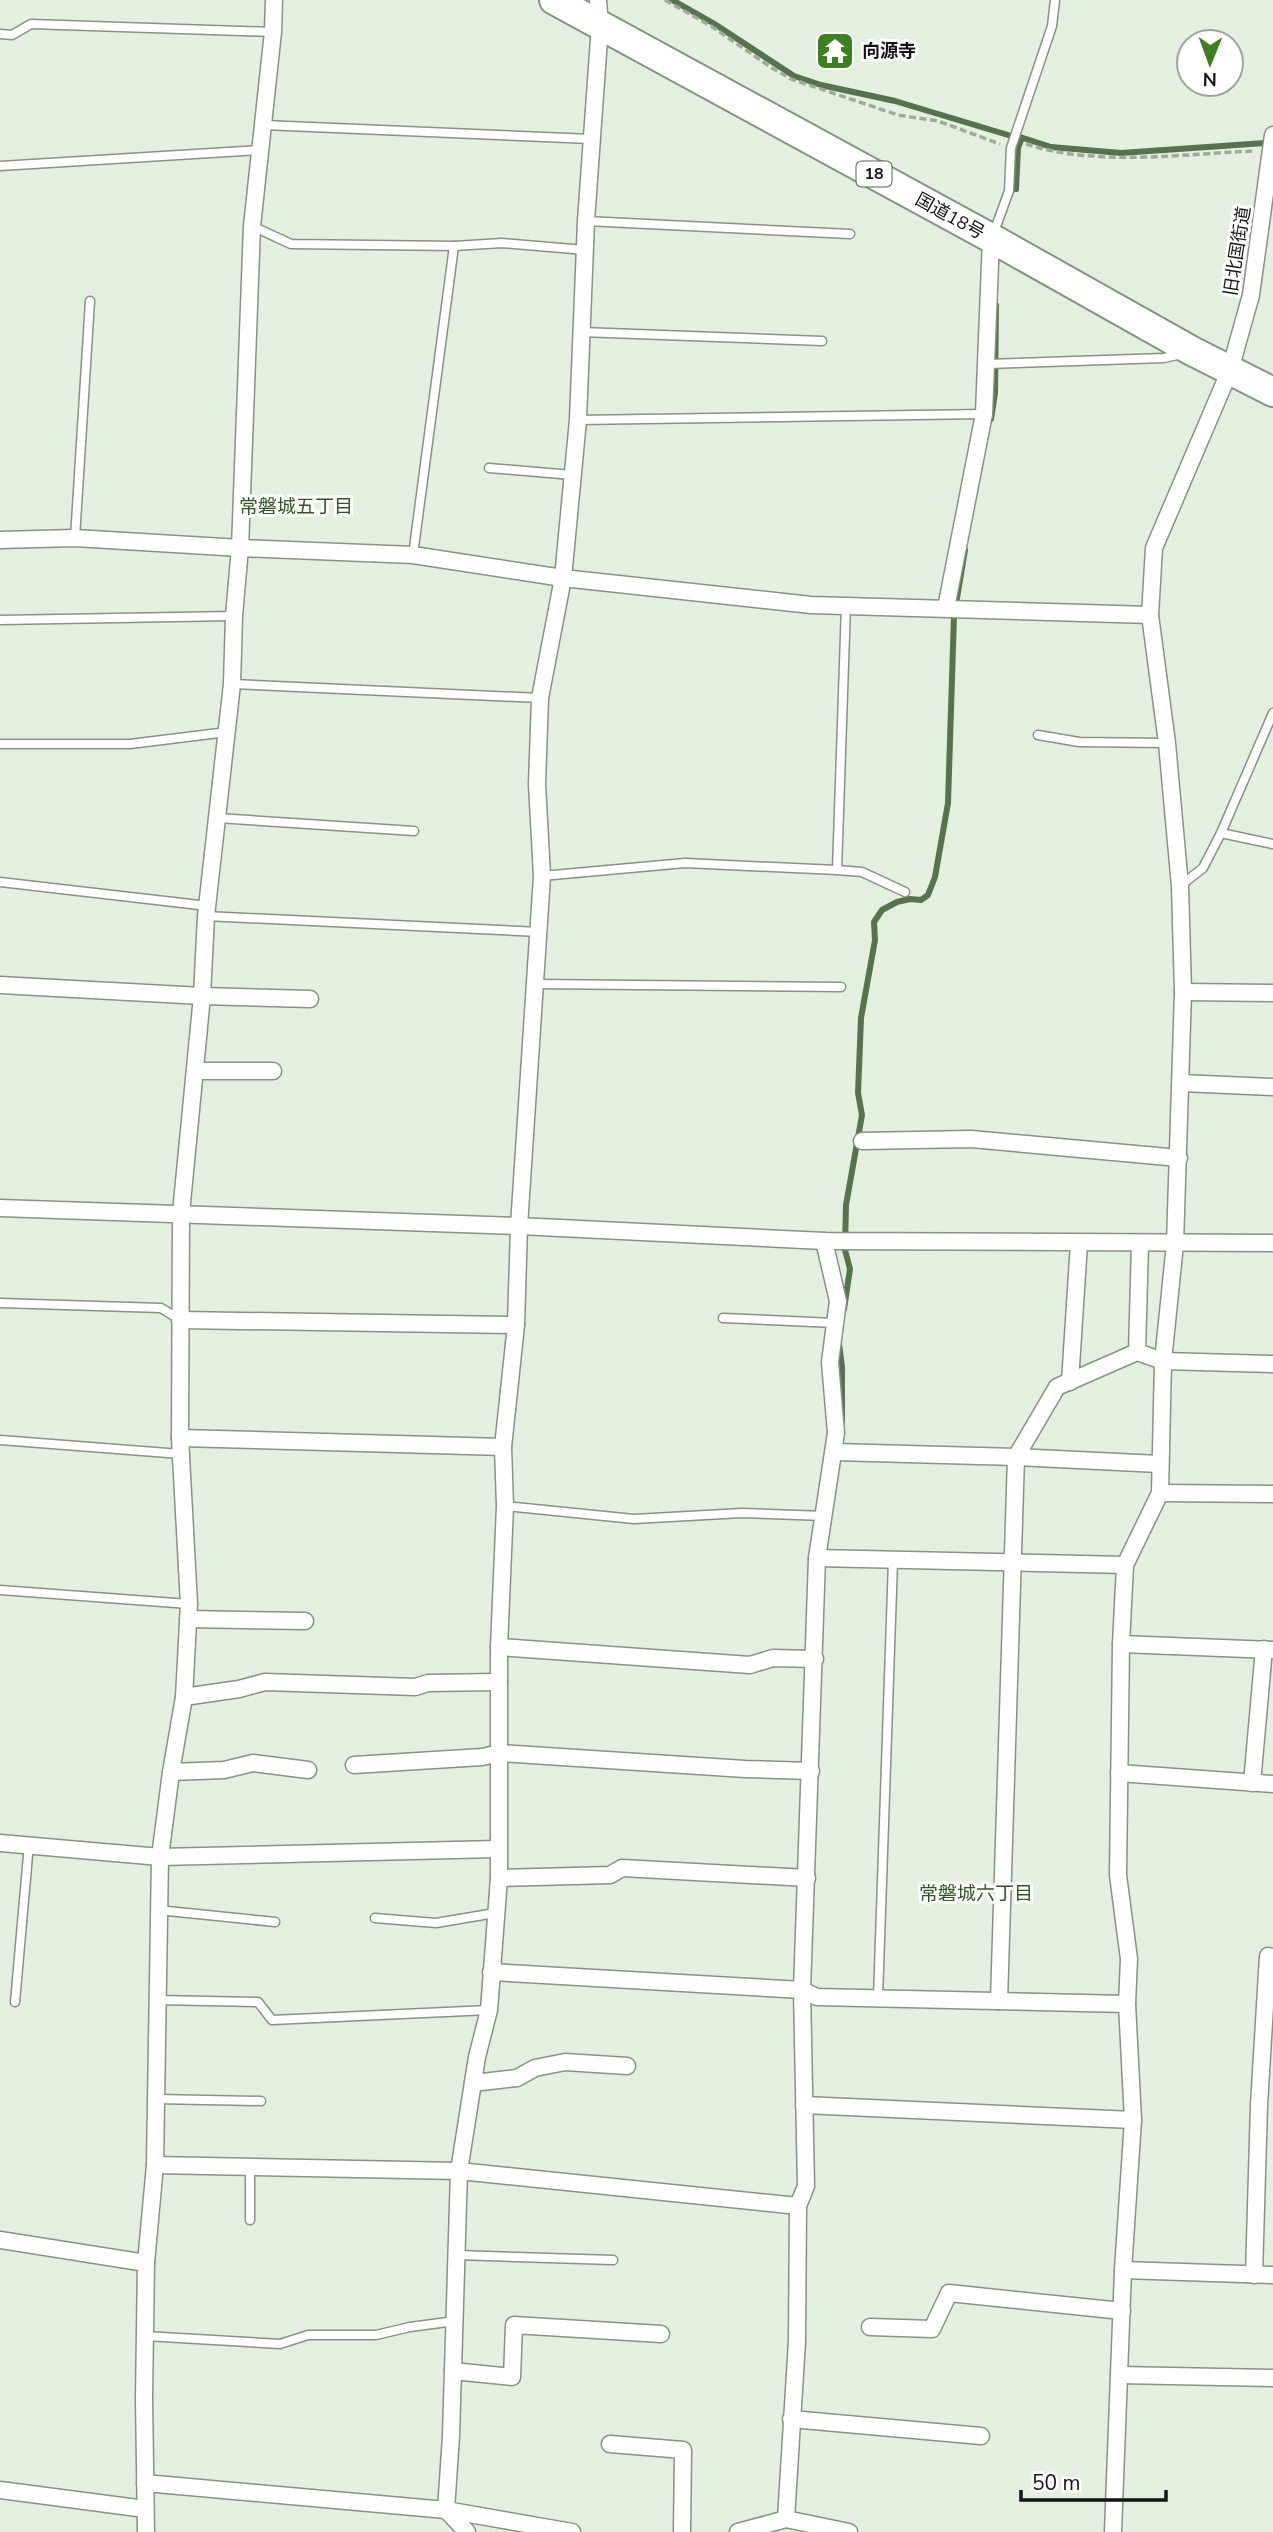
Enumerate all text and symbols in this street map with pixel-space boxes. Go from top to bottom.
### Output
north arrow [1175,28,1245,98]
temple icon: 向源寺 [814,30,856,72]
place label: 向源寺 [862,39,916,63]
text: N [1202,66,1217,92]
road number: 18 [856,162,892,186]
street label: 国道18号 [911,187,989,245]
street label: 旧北国街道 [1218,205,1256,297]
district label: 常磐城五丁目 [239,494,353,520]
district label: 常磐城六丁目 [919,1881,1033,1907]
scale bar [1021,2458,1166,2502]
text: 50 m [1032,2469,1081,2497]

